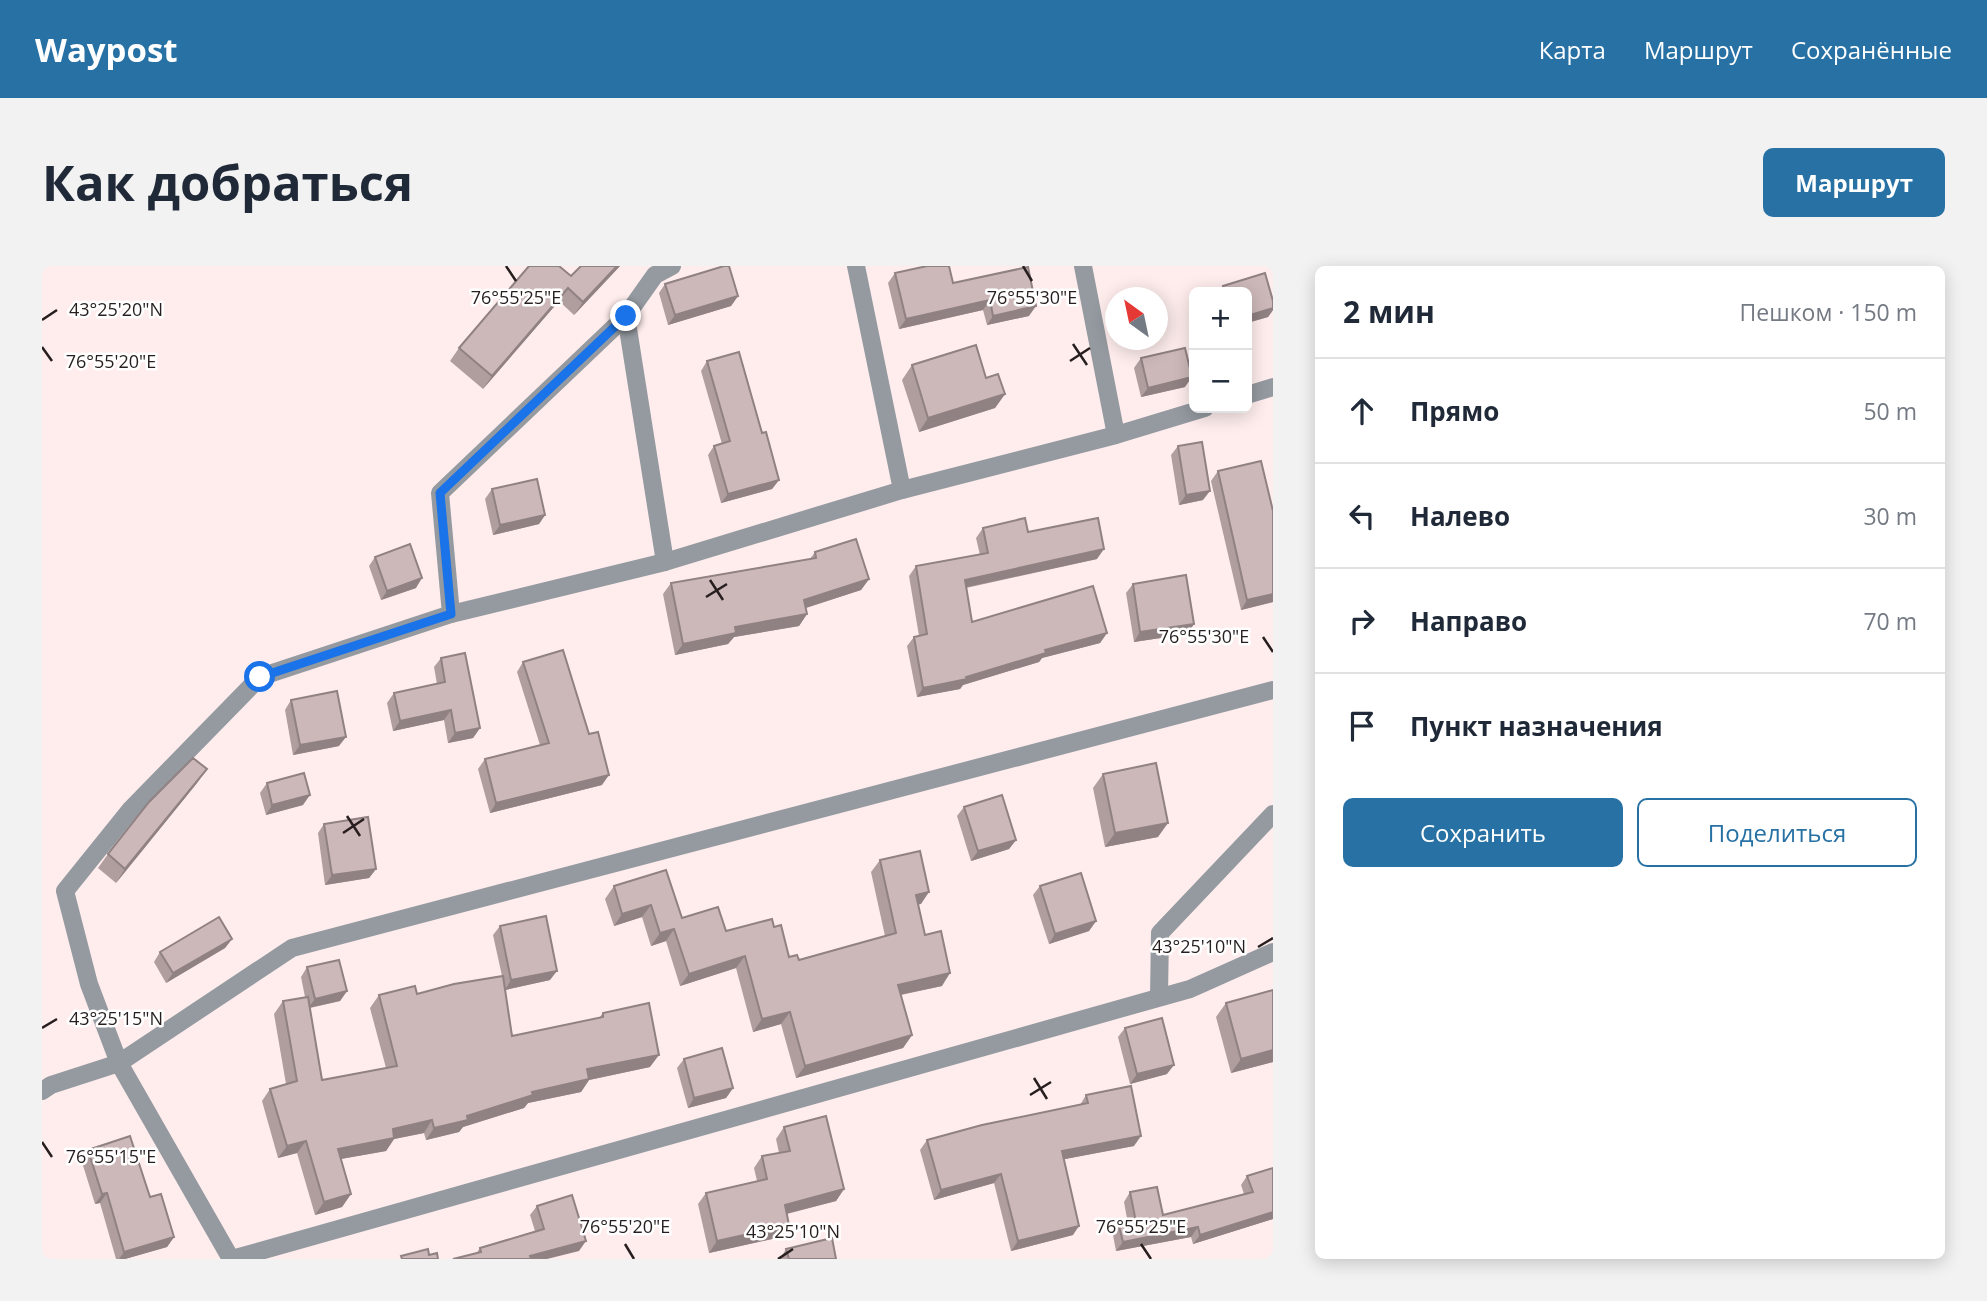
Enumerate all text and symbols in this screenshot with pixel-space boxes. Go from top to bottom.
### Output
text: Waypost [35,27,178,72]
text: Карта [1539,33,1606,66]
text: Маршрут [1644,33,1753,66]
text: Сохранённые [1791,33,1952,66]
button: Маршрут [1763,148,1945,217]
text: Как добраться [42,149,413,215]
text: 76°55'25"E [471,285,561,309]
text: 76°55'30"E [987,285,1077,309]
north arrow [1105,287,1168,350]
map controls [1189,287,1252,413]
button: + [1189,287,1252,350]
text: 2 мин [1343,291,1435,332]
text: Пешком · 150 m [1740,296,1917,328]
text: 43°25'20"N [69,297,163,321]
route end [610,300,641,331]
text: 76°55'20"E [66,349,156,373]
button: − [1189,350,1252,413]
icon: ahead [1343,392,1381,430]
text: Прямо [1410,393,1499,429]
text: 50 m [1863,395,1917,427]
icon: left [1343,497,1381,535]
text: Налево [1410,498,1510,534]
text: 30 m [1863,500,1917,532]
icon: right [1343,602,1381,640]
text: Направо [1410,603,1527,639]
text: 70 m [1863,605,1917,637]
text: 76°55'30"E [1159,624,1249,648]
route start [244,661,275,692]
icon: arrive [1343,707,1381,745]
text: Пункт назначения [1410,708,1663,744]
button: Сохранить [1343,798,1623,867]
button: Поделиться [1637,798,1917,867]
text: 43°25'10"N [1152,934,1246,958]
text: 43°25'15"N [69,1006,163,1030]
text: 76°55'15"E [66,1144,156,1168]
text: 76°55'20"E [580,1214,670,1238]
text: 76°55'25"E [1096,1214,1186,1238]
text: 43°25'10"N [746,1219,840,1243]

